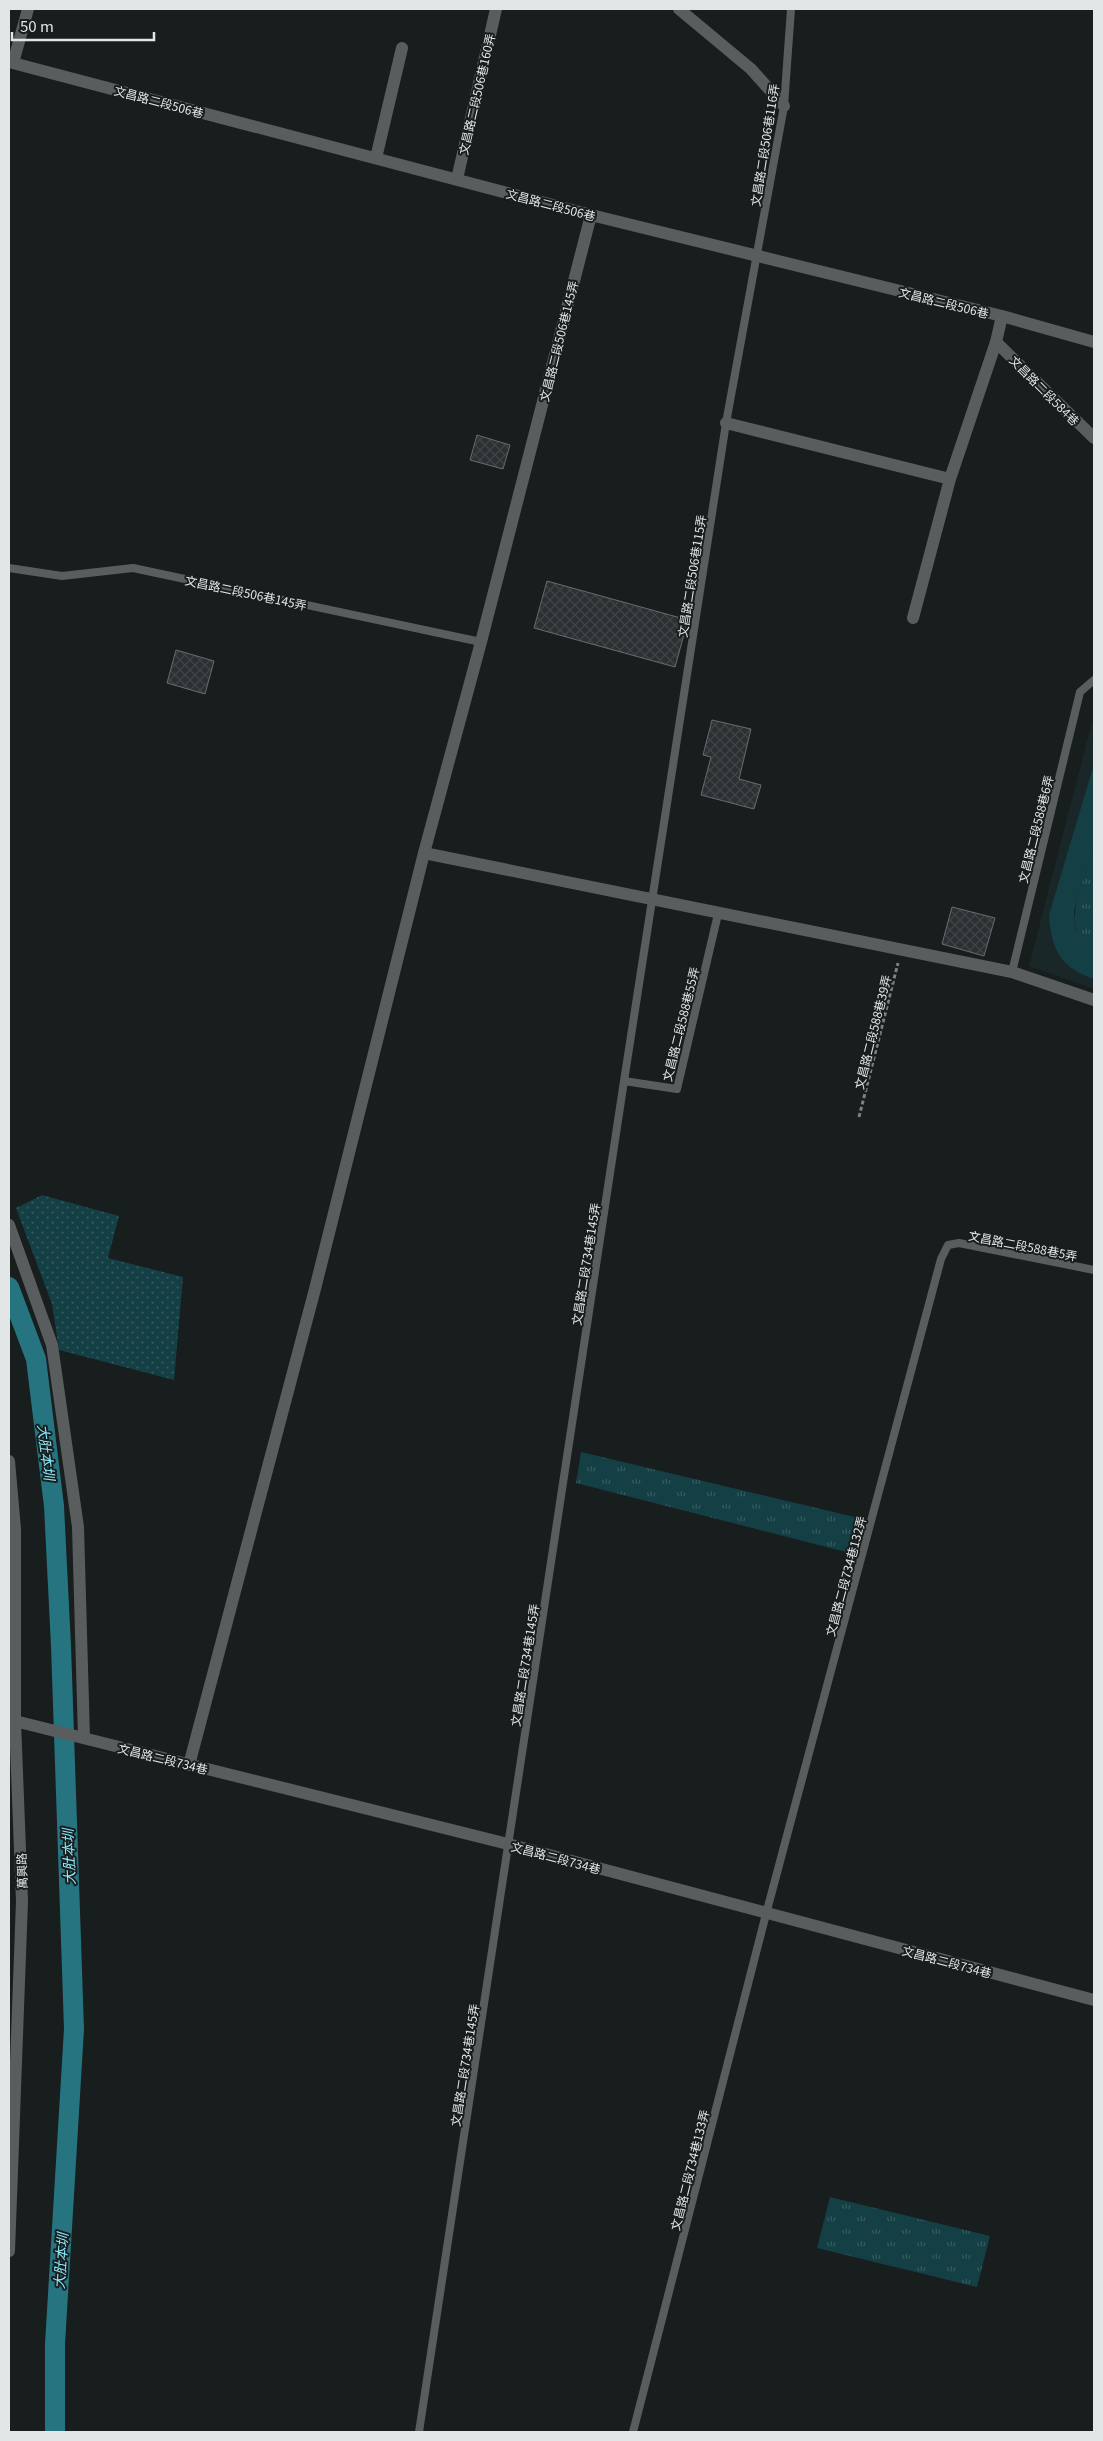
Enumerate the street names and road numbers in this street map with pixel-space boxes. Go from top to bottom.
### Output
street label: 文昌路二段506巷160弄 [454,32,498,156]
street label: 文昌路二段506巷 [112,81,206,121]
street label: 文昌路二段506巷116弄 [746,82,782,208]
street label: 文昌路二段506巷 [504,184,598,224]
street label: 文昌路二段506巷145弄 [535,279,581,403]
street label: 文昌路二段506巷 [897,283,991,321]
street label: 文昌路二段584巷 [1006,351,1084,429]
street label: 文昌路二段506巷115弄 [673,513,709,639]
street label: 文昌路二段506巷145弄 [184,571,308,613]
street label: 文昌路二段588巷6弄 [1013,773,1057,885]
street label: 文昌路二段588巷55弄 [658,965,702,1083]
street label: 文昌路二段588巷39弄 [850,973,894,1091]
street label: 文昌路二段734巷145弄 [567,1201,603,1327]
street label: 文昌路二段588巷5弄 [967,1226,1079,1264]
street label: 文昌路二段734巷132弄 [821,1514,869,1638]
street label: 文昌路二段734巷145弄 [506,1602,542,1728]
street label: 文昌路二段734巷 [116,1739,210,1777]
street label: 文昌路二段734巷 [509,1837,603,1877]
street label: 萬興路 [12,1853,30,1889]
street label: 文昌路二段734巷 [900,1941,994,1981]
street label: 文昌路二段734巷145弄 [446,2002,482,2128]
street label: 文昌路二段734巷133弄 [666,2108,712,2232]

